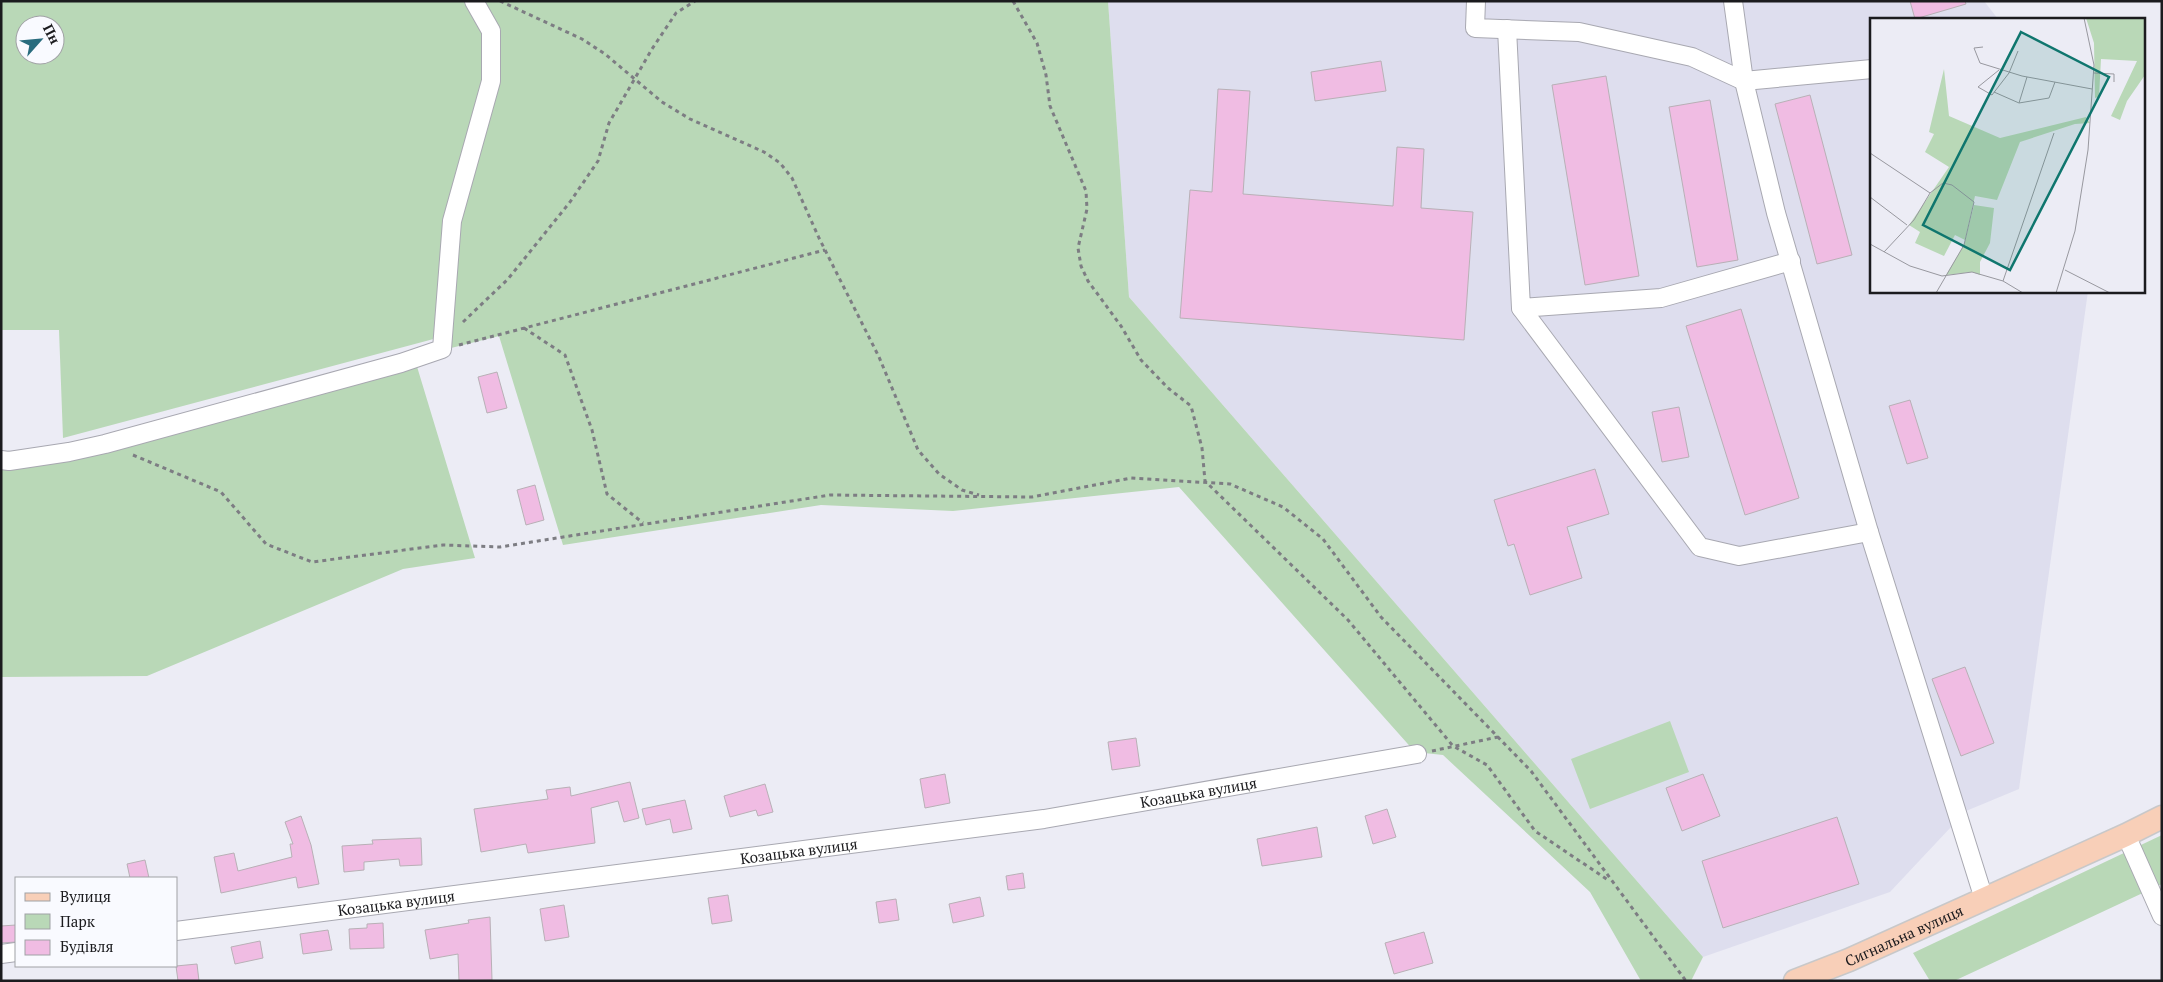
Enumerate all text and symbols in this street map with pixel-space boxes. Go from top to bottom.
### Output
north arrow [15,15,65,65]
inset map [1870,18,2146,292]
text: Пн [39,21,65,47]
street label: Козацька вулиця [1139,772,1258,812]
street label: Козацька вулиця [739,833,859,868]
legend [15,877,178,967]
street label: Козацька вулиця [336,885,456,920]
text: Вулиця [60,886,111,906]
street label: Сигнальна вулиця [1841,900,1966,971]
text: Парк [60,911,96,931]
text: Будівля [60,936,113,956]

